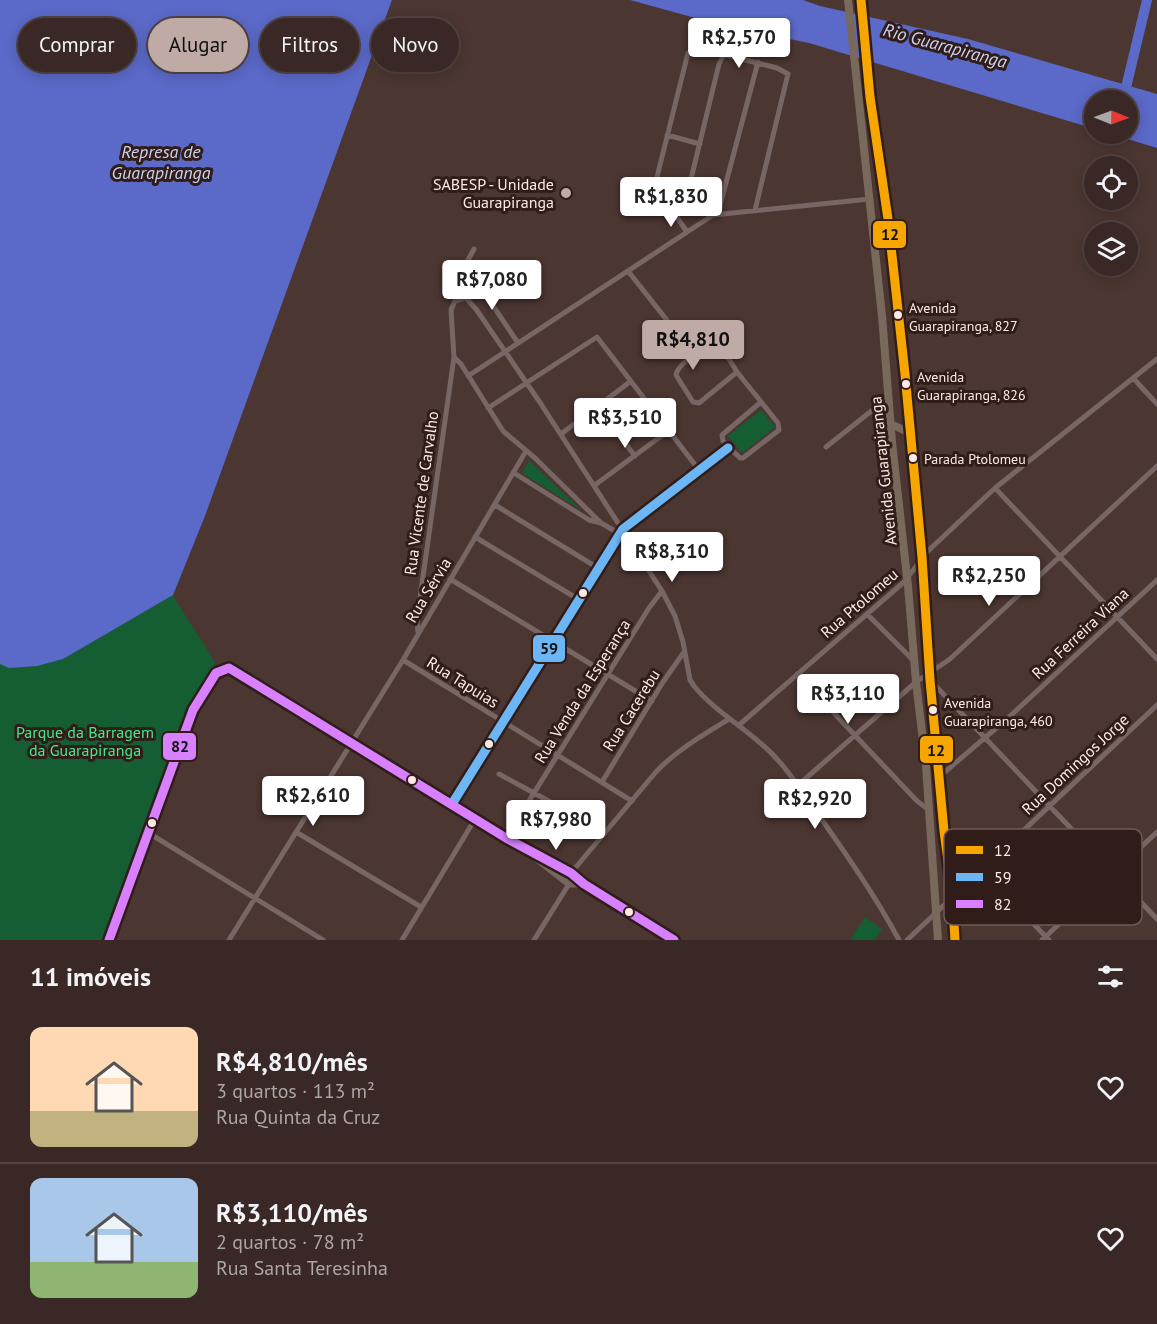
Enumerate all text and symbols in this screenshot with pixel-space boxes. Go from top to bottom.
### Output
chip: Comprar [18,18,136,72]
chip: Alugar [148,18,248,72]
chip: Filtros [260,18,359,72]
chip: Novo [371,18,459,72]
pin: R$2,570 [684,18,794,69]
water label: Rio Guarapiranga [881,18,1010,73]
text: R$2,570 [702,24,776,50]
north arrow [1084,90,1138,144]
map controls [1084,90,1138,276]
water label: Represa de Guarapiranga [112,140,211,184]
button: locate [1084,156,1138,210]
place label: SABESP - Unidade Guarapiranga [433,174,554,212]
pin: R$1,830 [616,177,726,228]
text: R$1,830 [634,183,708,209]
marker: SABESP - Unidade Guarapiranga [559,186,573,200]
line badge: 12 [872,220,907,249]
button: layers [1084,222,1138,276]
text: 12 [881,224,899,244]
pin: R$7,080 [437,260,547,311]
text: R$7,080 [456,266,528,292]
place label: Avenida Guarapiranga, 827 [909,299,1018,335]
marker: Avenida Guarapiranga, 827 [892,309,904,321]
pin: R$4,810 [638,320,748,371]
text: R$4,810 [656,326,730,352]
place label: Avenida Guarapiranga, 826 [917,368,1026,404]
marker: Avenida Guarapiranga, 826 [900,378,912,390]
street label: Avenida Guarapiranga [865,396,901,546]
pin: R$3,510 [570,398,680,449]
text: R$3,510 [588,404,662,430]
street label: Rua Vicente de Carvalho [400,410,442,576]
place label: Parada Ptolomeu [924,450,1026,468]
marker: Parada Ptolomeu [907,452,919,464]
pin: R$8,310 [617,532,727,583]
text: R$8,310 [635,538,709,564]
street label: Rua Sérvia [401,554,455,626]
pin: R$2,250 [934,556,1044,607]
text: R$2,250 [952,562,1026,588]
street label: Rua Ptolomeu [816,564,902,642]
street label: Rua Ferreira Viana [1027,583,1133,683]
unlabelled marker [577,587,589,599]
street label: Rua Venda da Esperança [530,615,634,767]
line badge: 59 [532,634,566,663]
text: 59 [540,638,558,658]
street label: Rua Tapuias [423,652,503,712]
street label: Rua Cacerebu [598,665,664,755]
pin: R$3,110 [793,674,903,725]
text: R$3,110 [811,680,885,706]
place label: Avenida Guarapiranga, 460 [944,694,1053,730]
marker: Avenida Guarapiranga, 460 [927,704,939,716]
street label: Rua Domingos Jorge [1017,709,1133,819]
park label: Parque da Barragem da Guarapiranga [16,722,154,760]
line badge: 82 [162,732,197,761]
line badge: 12 [919,735,954,764]
text: 82 [171,736,189,756]
unlabelled marker [483,738,495,750]
text: 12 [927,740,945,760]
unlabelled marker [406,774,418,786]
pin: R$2,610 [258,776,368,827]
pin: R$2,920 [760,779,870,830]
text: R$2,610 [276,782,350,808]
text: R$2,920 [778,785,852,811]
pin: R$7,980 [501,800,611,851]
text: R$7,980 [520,806,592,832]
unlabelled marker [146,817,158,829]
legend [944,829,1142,925]
text: 12 [994,840,1011,860]
text: 59 [994,867,1011,887]
text: 82 [994,894,1011,914]
unlabelled marker [623,906,635,918]
text: 11 imóveis [30,960,151,993]
icon: filters [1094,960,1127,993]
text: R$4,810/mês [216,1045,368,1078]
icon: home [78,1051,150,1123]
icon: heart [1094,1071,1127,1104]
text: 3 quartos · 113 m² [216,1078,375,1104]
text: Rua Quinta da Cruz [216,1104,380,1130]
text: R$3,110/mês [216,1196,368,1229]
icon: home [78,1202,150,1274]
icon: heart [1094,1222,1127,1255]
text: 2 quartos · 78 m² [216,1229,364,1255]
text: Rua Santa Teresinha [216,1255,388,1281]

